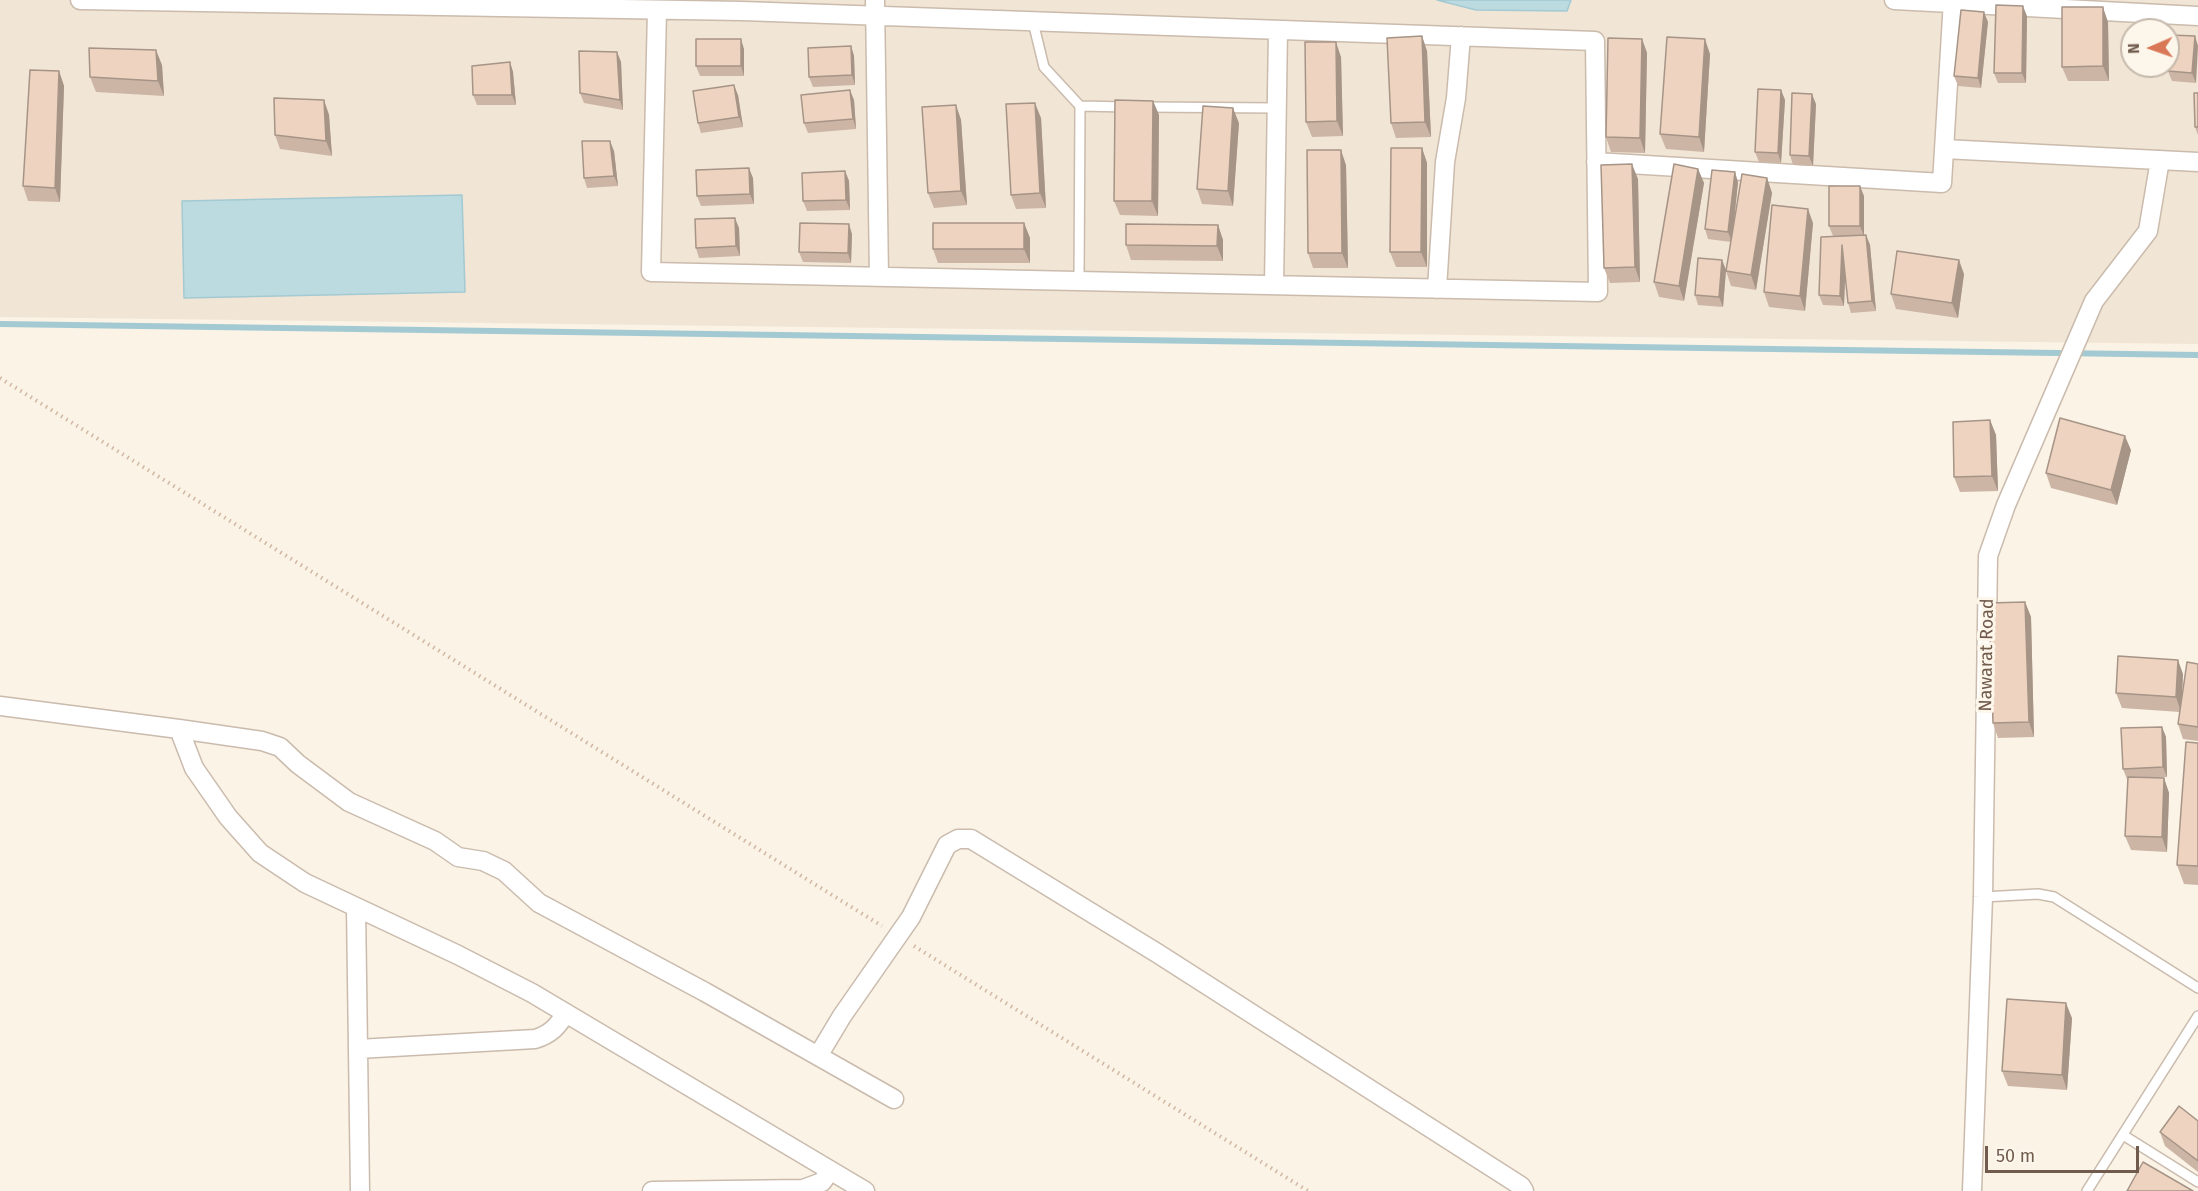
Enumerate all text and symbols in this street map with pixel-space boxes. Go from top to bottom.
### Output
north arrow [2120,18,2180,78]
text: N [2124,43,2143,54]
street label: Nawarat Road [1975,598,1999,712]
scale bar [1988,1134,2142,1172]
text: 50 m [1996,1145,2035,1167]

